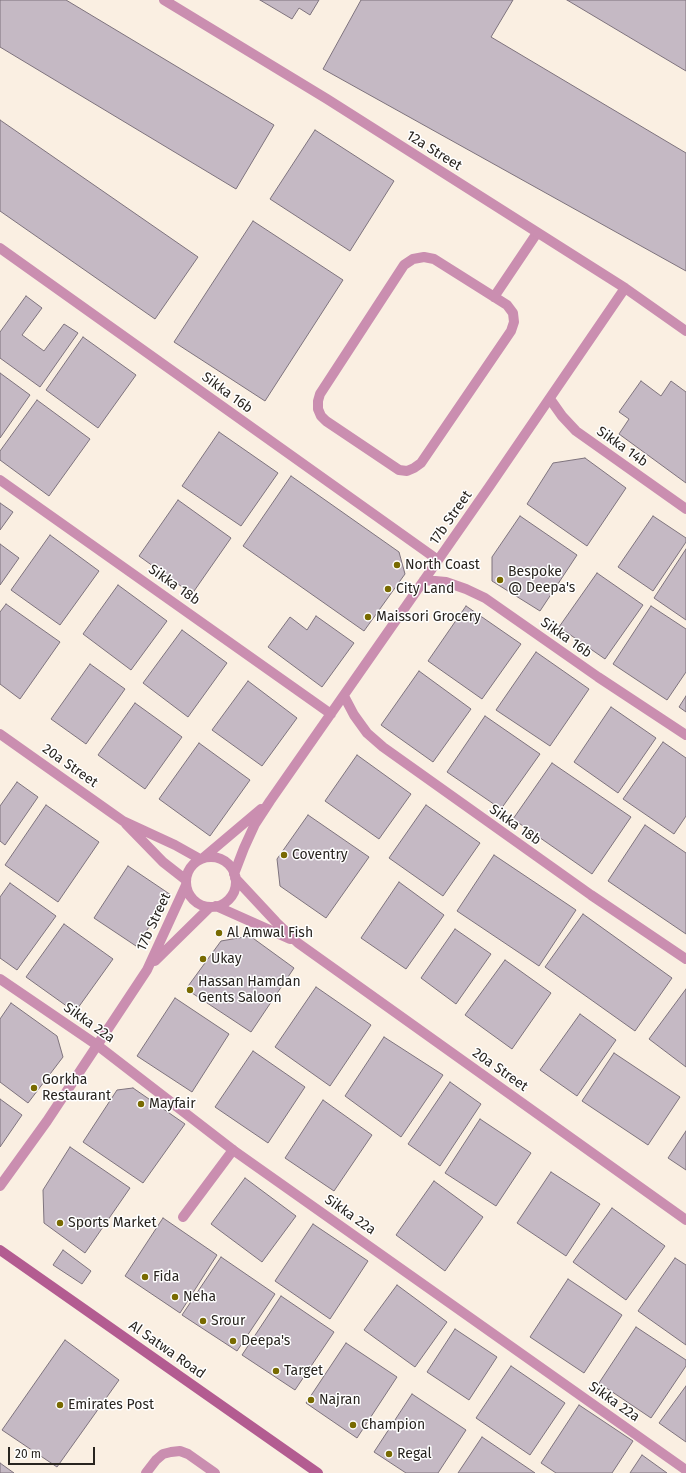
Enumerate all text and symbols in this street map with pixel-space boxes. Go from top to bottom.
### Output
street label: 12a Street [403,127,465,175]
street label: Sikka 16b [198,369,256,417]
street label: Sikka 14b [593,423,651,471]
street label: 17b Street [426,488,476,548]
place label: North Coast [405,557,480,573]
marker: North Coast [392,560,402,570]
street label: Sikka 18b [145,561,203,609]
place label: Bespoke @ Deepa's [508,564,575,596]
marker: Bespoke @ Deepa's [495,575,505,585]
place label: City Land [396,581,454,597]
marker: City Land [383,584,393,594]
place label: Maissori Grocery [376,609,481,625]
marker: Maissori Grocery [363,612,373,622]
street label: Sikka 16b [537,614,595,662]
street label: 20a Street [39,741,101,791]
street label: Sikka 18b [486,801,544,849]
place label: Coventry [292,847,348,863]
marker: Coventry [279,850,289,860]
street label: 17b Street [133,890,175,954]
place label: Al Amwal Fish [227,925,313,941]
marker: Al Amwal Fish [214,928,224,938]
place label: Ukay [211,951,242,967]
marker: Ukay [198,954,208,964]
place label: Hassan Hamdan Gents Saloon [198,974,301,1006]
marker: Hassan Hamdan Gents Saloon [185,985,195,995]
street label: Sikka 22a [60,999,118,1047]
street label: 20a Street [469,1045,531,1095]
place label: Gorkha Restaurant [42,1072,111,1104]
marker: Gorkha Restaurant [29,1083,39,1093]
place label: Mayfair [149,1096,196,1112]
marker: Mayfair [136,1099,146,1109]
street label: Sikka 22a [321,1191,379,1239]
place label: Sports Market [68,1215,156,1231]
marker: Sports Market [55,1218,65,1228]
place label: Fida [153,1269,179,1285]
marker: Fida [140,1272,150,1282]
place label: Neha [183,1289,216,1305]
marker: Neha [170,1292,180,1302]
place label: Srour [211,1313,245,1329]
marker: Srour [198,1316,208,1326]
street label: Al Satwa Road [125,1317,209,1383]
place label: Deepa's [241,1333,290,1349]
marker: Deepa's [228,1336,238,1346]
place label: Target [284,1363,323,1379]
marker: Target [271,1366,281,1376]
street label: Sikka 22a [585,1378,643,1426]
place label: Najran [319,1392,361,1408]
marker: Najran [306,1395,316,1405]
place label: Emirates Post [68,1397,154,1413]
marker: Emirates Post [55,1400,65,1410]
place label: Champion [361,1417,425,1433]
marker: Champion [348,1420,358,1430]
scale bar [10,1439,97,1465]
place label: Regal [397,1446,431,1462]
text: 20 m [15,1447,41,1461]
marker: Regal [384,1449,394,1459]

